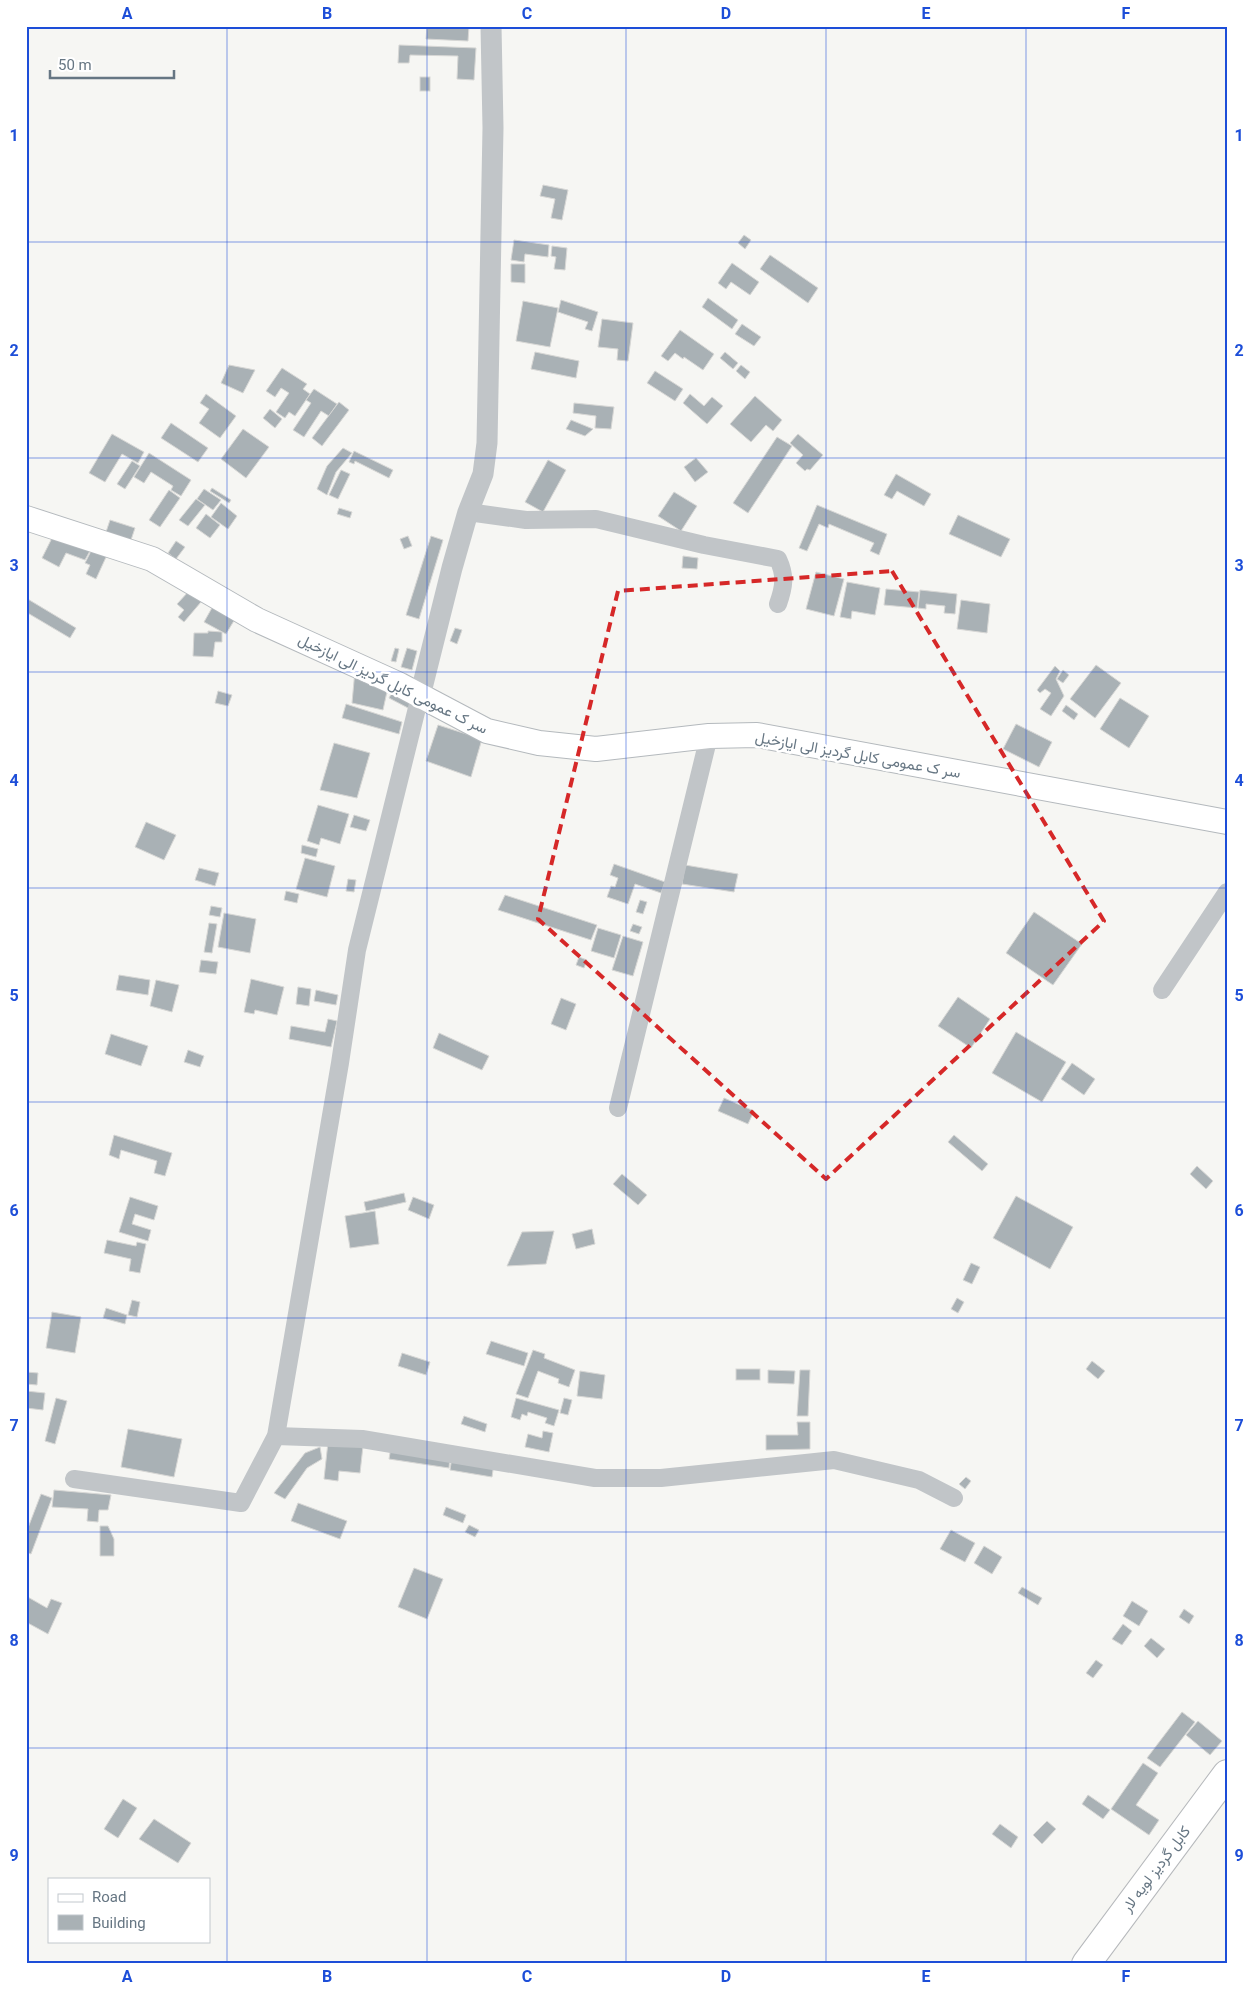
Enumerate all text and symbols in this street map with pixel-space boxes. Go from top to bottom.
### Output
text: A [122,4,133,23]
text: B [322,4,332,23]
text: C [522,4,532,23]
text: D [721,4,731,23]
text: E [922,4,931,23]
text: F [1122,4,1131,23]
scale bar [50,48,174,80]
text: 50 m [58,56,92,74]
text: 1 [9,126,19,145]
text: 1 [1234,126,1244,145]
text: 2 [9,341,19,360]
text: 2 [1234,341,1244,360]
text: 3 [9,556,19,575]
text: 3 [1234,556,1244,575]
street label: سر ک عمومی کابل گردیز الی ایازخیل [295,630,491,739]
street label: سر ک عمومی کابل گردیز الی ایازخیل [754,728,962,783]
text: 4 [9,771,19,790]
text: 4 [1234,771,1244,790]
text: 5 [9,986,19,1005]
text: 5 [1234,986,1244,1005]
text: 6 [9,1201,19,1220]
text: 6 [1234,1201,1244,1220]
text: 7 [9,1416,19,1435]
text: 7 [1234,1416,1244,1435]
text: 8 [9,1631,19,1650]
text: 8 [1234,1631,1244,1650]
street label: کابل گردیز لویه لار [1117,1822,1194,1916]
text: 9 [9,1846,19,1865]
text: 9 [1234,1846,1244,1865]
legend [48,1878,210,1942]
text: Road [92,1888,126,1906]
text: Building [92,1914,146,1932]
text: A [122,1967,133,1986]
text: B [322,1967,332,1986]
text: C [522,1967,532,1986]
text: D [721,1967,731,1986]
text: E [922,1967,931,1986]
text: F [1122,1967,1131,1986]

